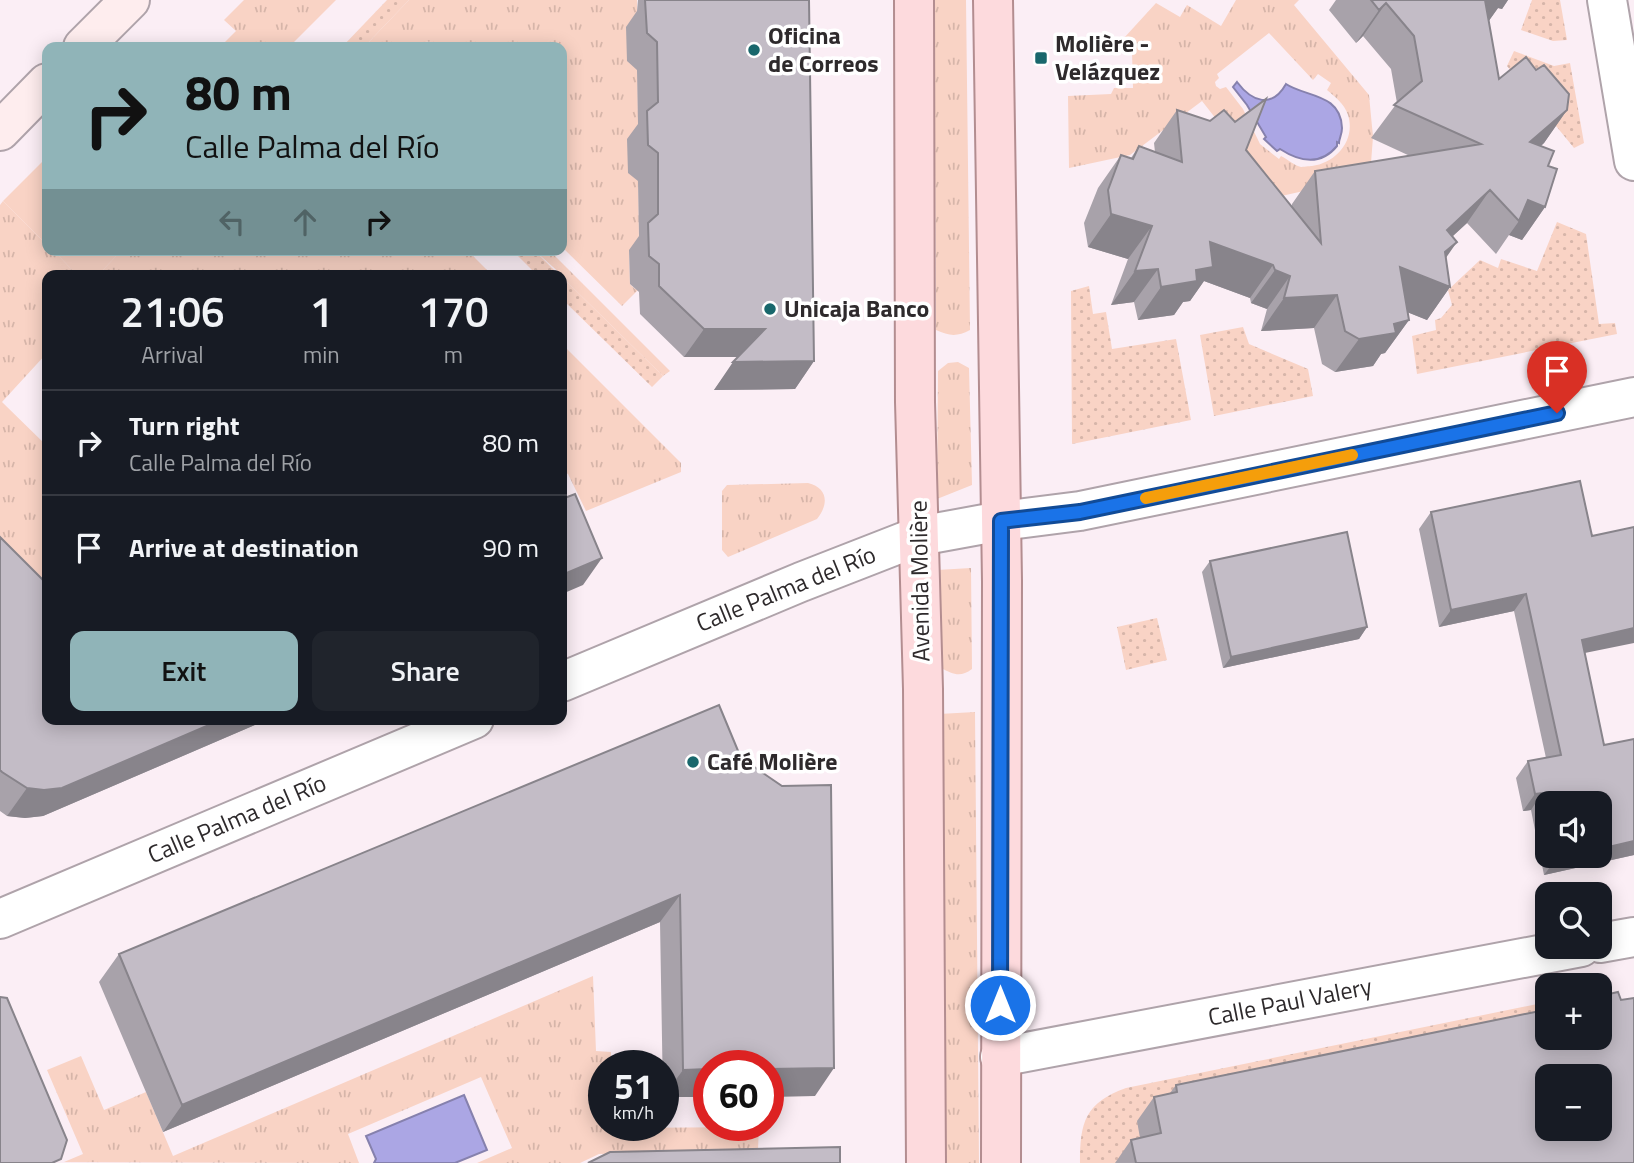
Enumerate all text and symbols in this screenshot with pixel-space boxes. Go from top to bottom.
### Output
place label: Oficina de Correos [768,17,879,81]
place label: Molière - Velázquez [1055,25,1160,89]
marker: Oficina de Correos [746,42,762,58]
marker: Molière - Velázquez [1033,50,1049,66]
text: 80 m [185,54,292,129]
icon: right [70,70,161,161]
text: Calle Palma del Río [185,122,440,170]
icon: left [213,203,251,241]
icon: ahead [286,203,324,241]
icon: right [359,203,397,241]
text: 21:06 [120,279,225,343]
text: 1 [310,279,333,343]
text: 170 [418,279,489,343]
place label: Unicaja Banco [784,290,929,326]
marker: Unicaja Banco [762,301,778,317]
text: Arrival [141,337,204,372]
text: min [303,337,340,372]
text: m [444,337,463,372]
pin [1527,341,1587,413]
icon: arrive [1538,352,1576,390]
text: Turn right [129,406,240,445]
text: 80 m [482,423,539,462]
icon: right [70,424,108,462]
text: Calle Palma del Río [129,445,312,480]
street label: Avenida Molière [900,500,938,662]
text: Arrive at destination [129,528,359,567]
text: 90 m [482,528,539,567]
icon: arrive [70,529,108,567]
street label: Calle Palma del Río [690,536,881,641]
button: Exit [70,631,298,711]
button: Share [312,631,539,711]
place label: Café Molière [707,743,838,779]
marker: Café Molière [685,754,701,770]
street label: Calle Palma del Río [142,764,332,872]
map controls [1535,791,1612,1141]
button: sound [1535,791,1612,868]
button: search [1535,882,1612,959]
street label: Calle Paul Valery [1205,967,1375,1035]
position arrow [963,968,1037,1042]
button: + [1535,973,1612,1050]
speed limit sign: 60 [693,1050,784,1141]
text: 51 [614,1059,653,1113]
button: − [1535,1064,1612,1141]
text: km/h [613,1099,654,1126]

